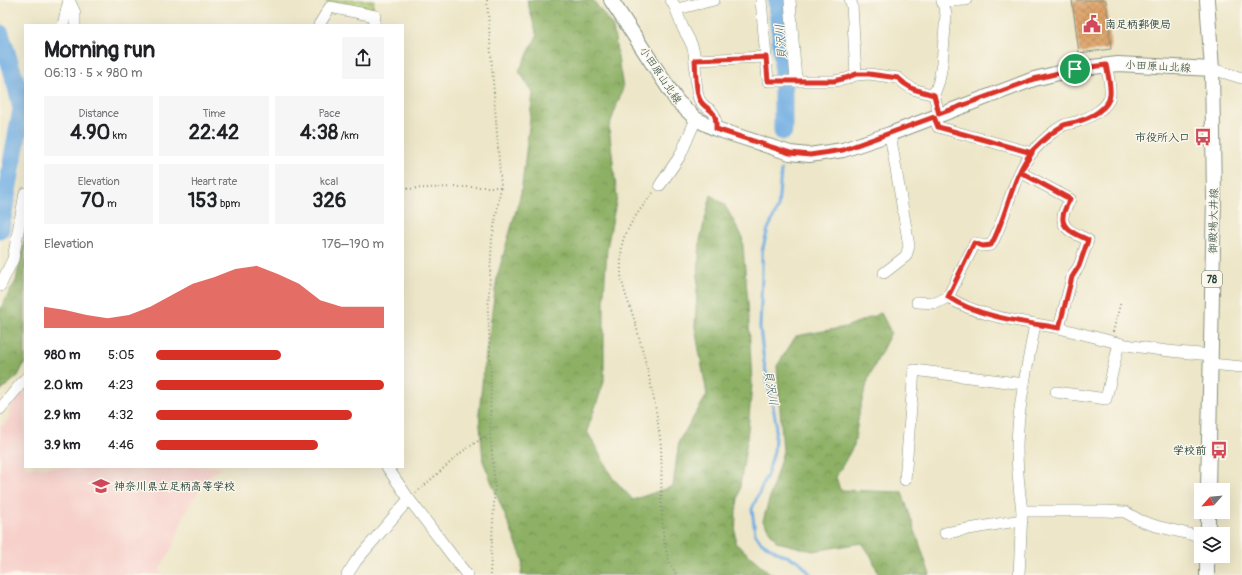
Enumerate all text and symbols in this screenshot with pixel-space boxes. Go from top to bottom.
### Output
public building icon: 南足柄郵便局 [1082,14,1102,34]
place label: 南足柄郵便局 [1105,18,1171,31]
water label: 貝沢川 [772,23,791,61]
text: Morning run [44,36,155,64]
button: share [342,37,384,79]
street label: 小田原山北線 [637,44,684,106]
pin [1058,52,1092,86]
icon: arrive [1064,58,1086,80]
street label: 小田原山北線 [1125,58,1191,75]
text: 06:13 · 5 × 980 m [44,65,142,81]
text: Distance [79,107,119,120]
text: Time [202,107,225,120]
text: Pace [318,107,340,120]
text: 4.90 [70,120,110,145]
text: 22:42 [189,120,239,145]
text: 4:38 [300,120,338,145]
bus stop icon: 市役所入口 [1193,127,1213,147]
text: km [110,129,127,142]
text: /km [338,129,359,142]
place label: 市役所入口 [1135,131,1190,144]
text: Elevation [78,175,120,188]
text: Heart rate [191,175,237,188]
text: kcal [320,175,338,188]
text: 70 [80,188,105,213]
text: 153 [188,188,218,213]
text: 326 [312,188,346,213]
street label: 御殿場大井線 [1206,188,1221,254]
text: m [105,197,117,210]
text: bpm [218,197,240,210]
text: Elevation [44,236,94,252]
text: 176–190 m [322,236,384,252]
road number: 78 [1202,271,1222,287]
text: 980 m [44,347,81,363]
text: 5:05 [108,347,134,363]
water label: 貝沢川 [760,369,781,407]
text: 2.0 km [44,377,83,393]
text: 4:23 [108,377,133,393]
text: 2.9 km [44,407,81,423]
text: 4:32 [108,407,134,423]
text: 3.9 km [44,437,81,453]
text: 4:46 [108,437,134,453]
bus stop icon: 学校前 [1209,440,1229,460]
place label: 学校前 [1173,444,1206,457]
school or university icon: 神奈川県立足柄高等学校 [91,476,111,496]
place label: 神奈川県立足柄高等学校 [114,480,235,493]
north arrow [1194,483,1230,519]
map controls [1194,483,1230,563]
button: layers [1194,527,1230,563]

